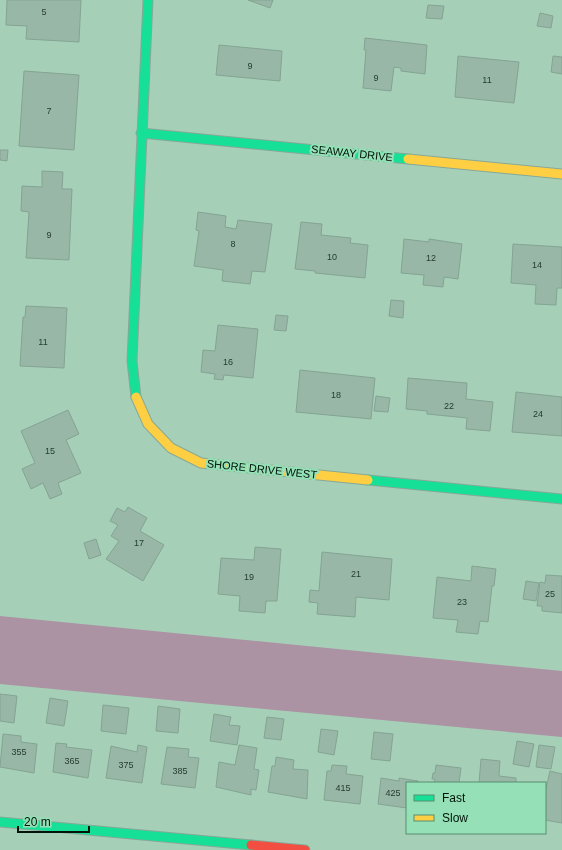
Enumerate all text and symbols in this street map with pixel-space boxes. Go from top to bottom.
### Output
house number: 5 [41,7,47,17]
house number: 9 [247,61,253,71]
house number: 9 [373,73,379,83]
house number: 11 [482,75,492,85]
house number: 7 [46,106,52,116]
street label: SEAWAY DRIVE [311,143,393,163]
house number: 9 [46,230,52,240]
house number: 8 [230,239,236,249]
house number: 10 [327,252,337,262]
house number: 12 [426,253,436,263]
house number: 14 [532,260,542,270]
house number: 11 [38,337,48,347]
house number: 16 [223,357,233,367]
house number: 18 [331,390,341,400]
house number: 22 [444,401,454,411]
house number: 24 [533,409,543,419]
house number: 15 [45,446,55,456]
street label: SHORE DRIVE WEST [206,457,318,481]
house number: 17 [134,538,144,548]
house number: 21 [351,569,361,579]
house number: 19 [244,572,254,582]
house number: 25 [545,589,555,599]
house number: 23 [457,597,467,607]
house number: 355 [11,747,27,757]
house number: 365 [64,756,80,766]
house number: 375 [118,760,134,770]
house number: 385 [172,766,188,776]
legend [406,782,546,834]
house number: 415 [335,783,351,793]
house number: 425 [385,788,401,798]
text: Fast [442,791,466,805]
scale bar [18,808,89,834]
text: Slow [442,811,468,825]
text: 20 m [24,815,51,829]

